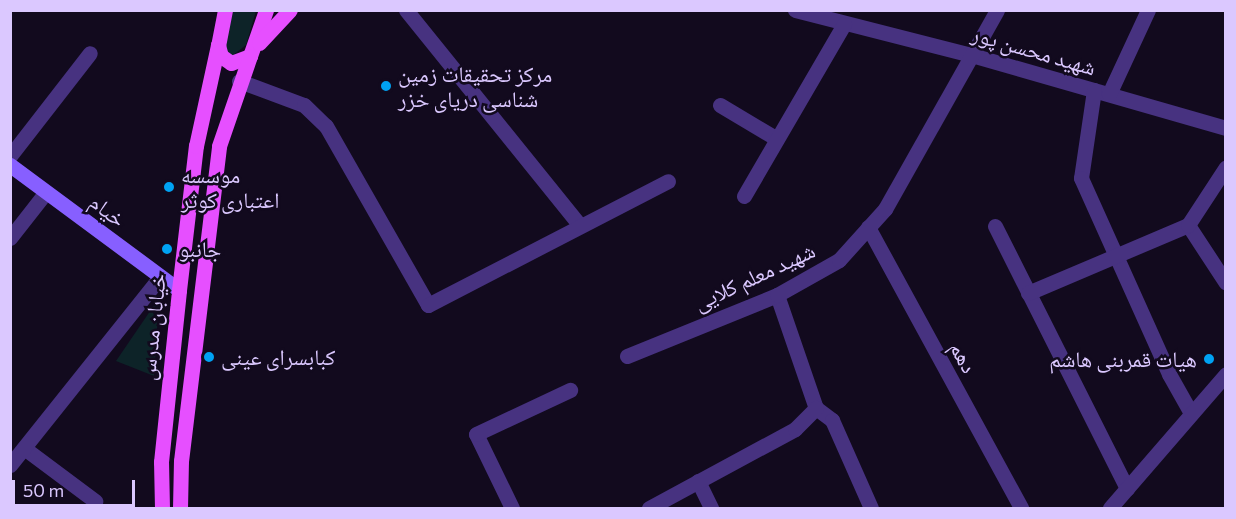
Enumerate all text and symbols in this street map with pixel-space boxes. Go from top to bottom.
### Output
street label: شهید محسن پور [969,20,1099,80]
place label: مرکز تحقیقات زمین شناسی دریای خزر [398,60,552,112]
marker: مرکز تحقیقات زمین شناسی دریای خزر [379,79,393,93]
place label: موسسه اعتباری کوثر [181,161,279,212]
marker: موسسه اعتباری کوثر [162,180,176,194]
street label: خیام [85,188,131,232]
place label: جانبو [179,236,221,262]
street label: شهید معلم کلایی [689,236,819,316]
marker: جانبو [160,242,174,256]
street label: خیابان مدرس [133,272,171,382]
street label: دهم [945,337,983,377]
place label: کبابسرای عینی [221,344,335,370]
place label: هیات قمربنی هاشم [1049,346,1197,372]
marker: کبابسرای عینی [202,350,216,364]
marker: هیات قمربنی هاشم [1202,352,1216,366]
scale bar [15,468,138,506]
text: 50 m [23,479,64,501]

